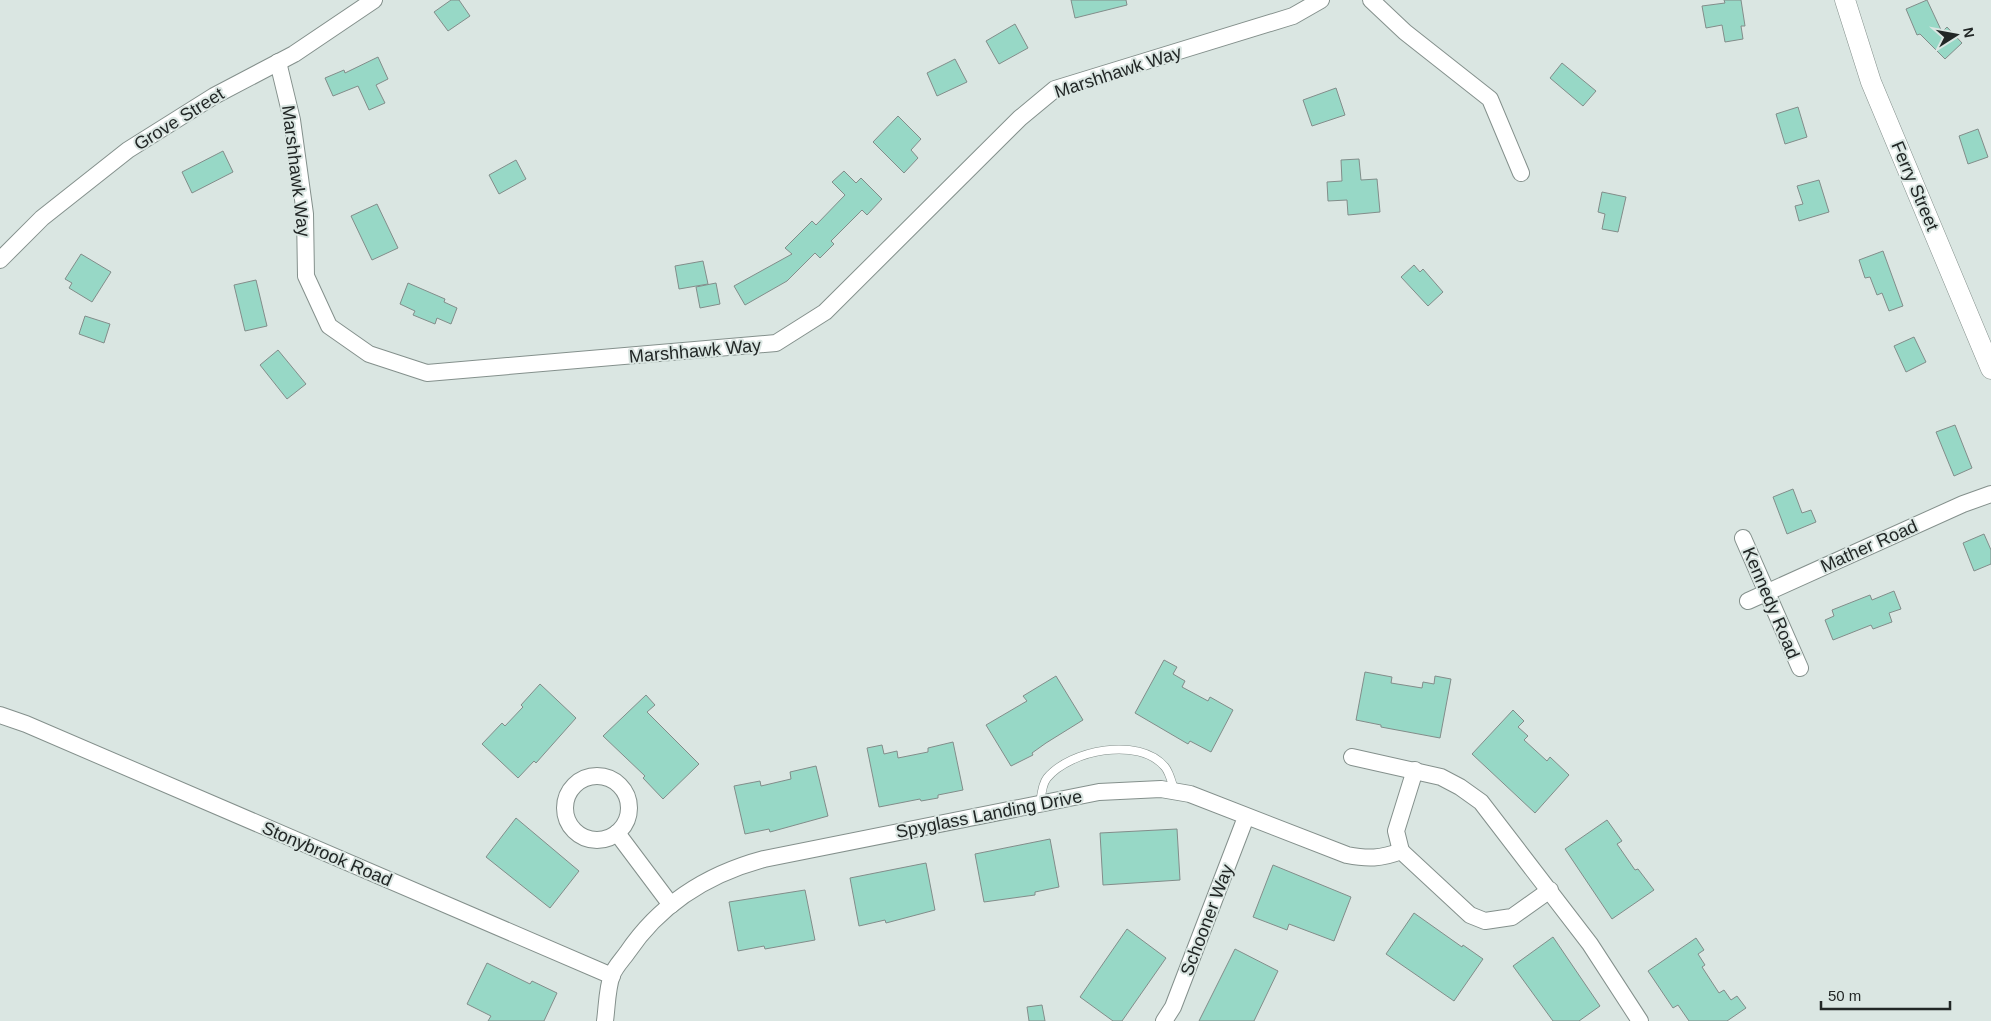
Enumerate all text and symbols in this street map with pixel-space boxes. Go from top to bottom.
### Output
north arrow [1931,10,1981,60]
text: N [1960,26,1978,39]
street label: Marshhawk Way [1052,42,1184,102]
street label: Grove Street [130,83,228,155]
street label: Marshhawk Way [278,104,314,238]
street label: Ferry Street [1887,138,1943,234]
street label: Marshhawk Way [628,335,762,367]
street label: Mather Road [1817,516,1921,576]
street label: Kennedy Road [1739,544,1803,662]
street label: Spyglass Landing Drive [894,786,1084,842]
street label: Stonybrook Road [259,818,395,890]
street label: Schooner Way [1177,862,1237,978]
scale bar [1821,978,1950,1010]
text: 50 m [1828,987,1861,1004]

